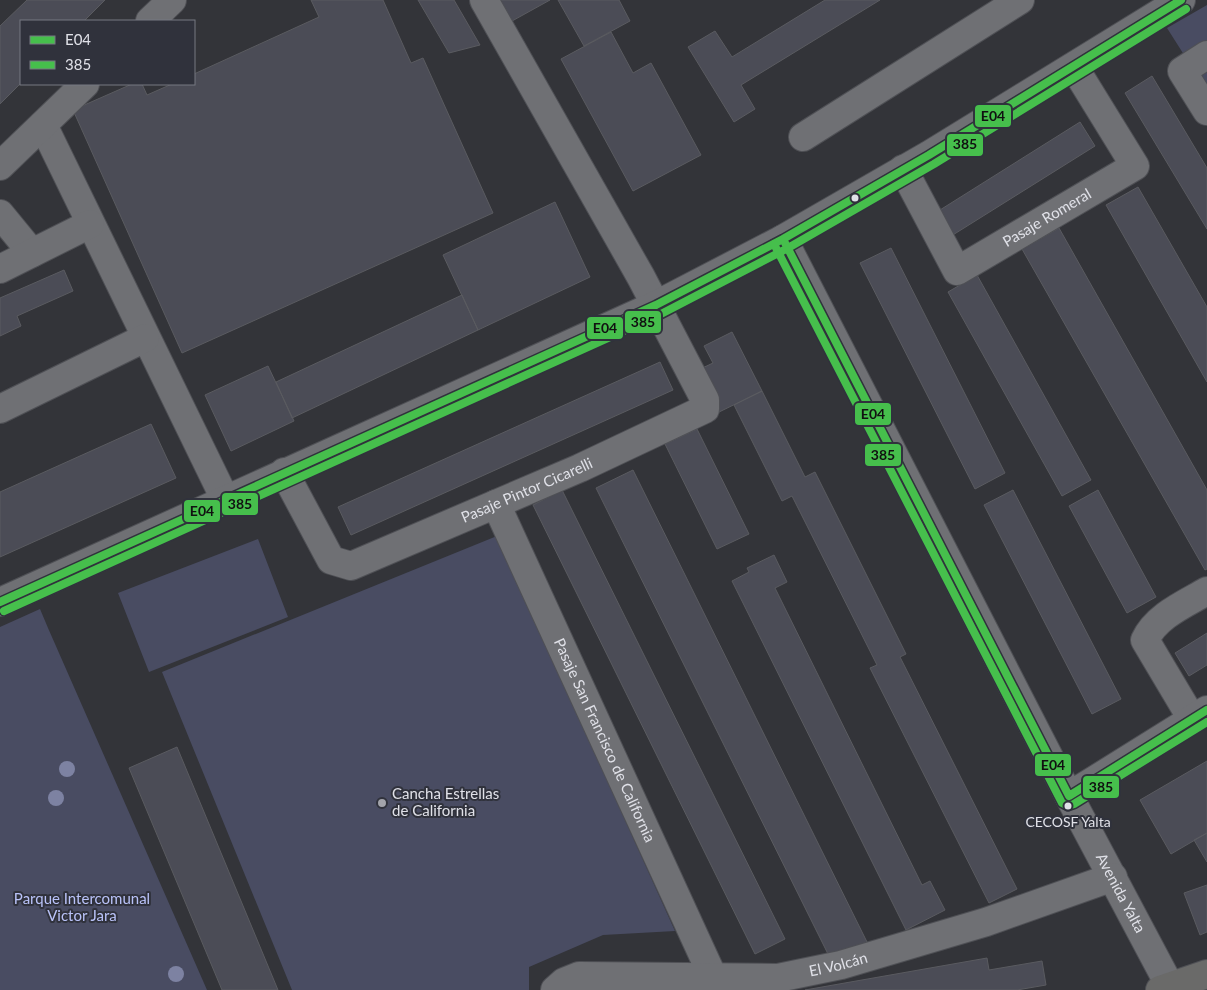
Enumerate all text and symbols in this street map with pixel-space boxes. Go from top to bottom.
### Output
legend [20,20,195,85]
text: E04 [65,30,91,48]
text: 385 [65,55,91,73]
line badge: E04 [974,104,1012,128]
text: E04 [981,107,1005,124]
line badge: 385 [946,133,984,157]
text: 385 [953,135,977,152]
street label: Pasaje Romeral [999,184,1094,250]
unlabelled marker [850,193,860,203]
line badge: 385 [624,310,662,334]
text: 385 [631,313,655,330]
line badge: E04 [586,316,624,340]
text: E04 [593,319,617,336]
line badge: E04 [854,402,892,426]
text: E04 [861,405,885,422]
line badge: 385 [864,443,902,467]
text: 385 [871,446,895,463]
street label: Pasaje Pintor Cicarelli [458,453,595,526]
line badge: 385 [221,492,259,516]
text: 385 [228,495,252,512]
line badge: E04 [183,499,221,523]
text: E04 [190,502,214,519]
street label: Pasaje San Francisco de California [551,635,660,845]
line badge: E04 [1034,753,1072,777]
text: E04 [1041,756,1065,773]
line badge: 385 [1082,775,1120,799]
text: 385 [1089,778,1113,795]
place label: Cancha Estrellas de California [392,784,499,819]
marker: Cancha Estrellas de California [376,797,388,809]
marker: CECOSF Yalta [1063,801,1073,811]
place label: CECOSF Yalta [1025,813,1111,830]
street label: Avenida Yalta [1093,850,1150,936]
park label: Parque Intercomunal Victor Jara [14,889,150,924]
street label: El Volcán [807,948,869,979]

